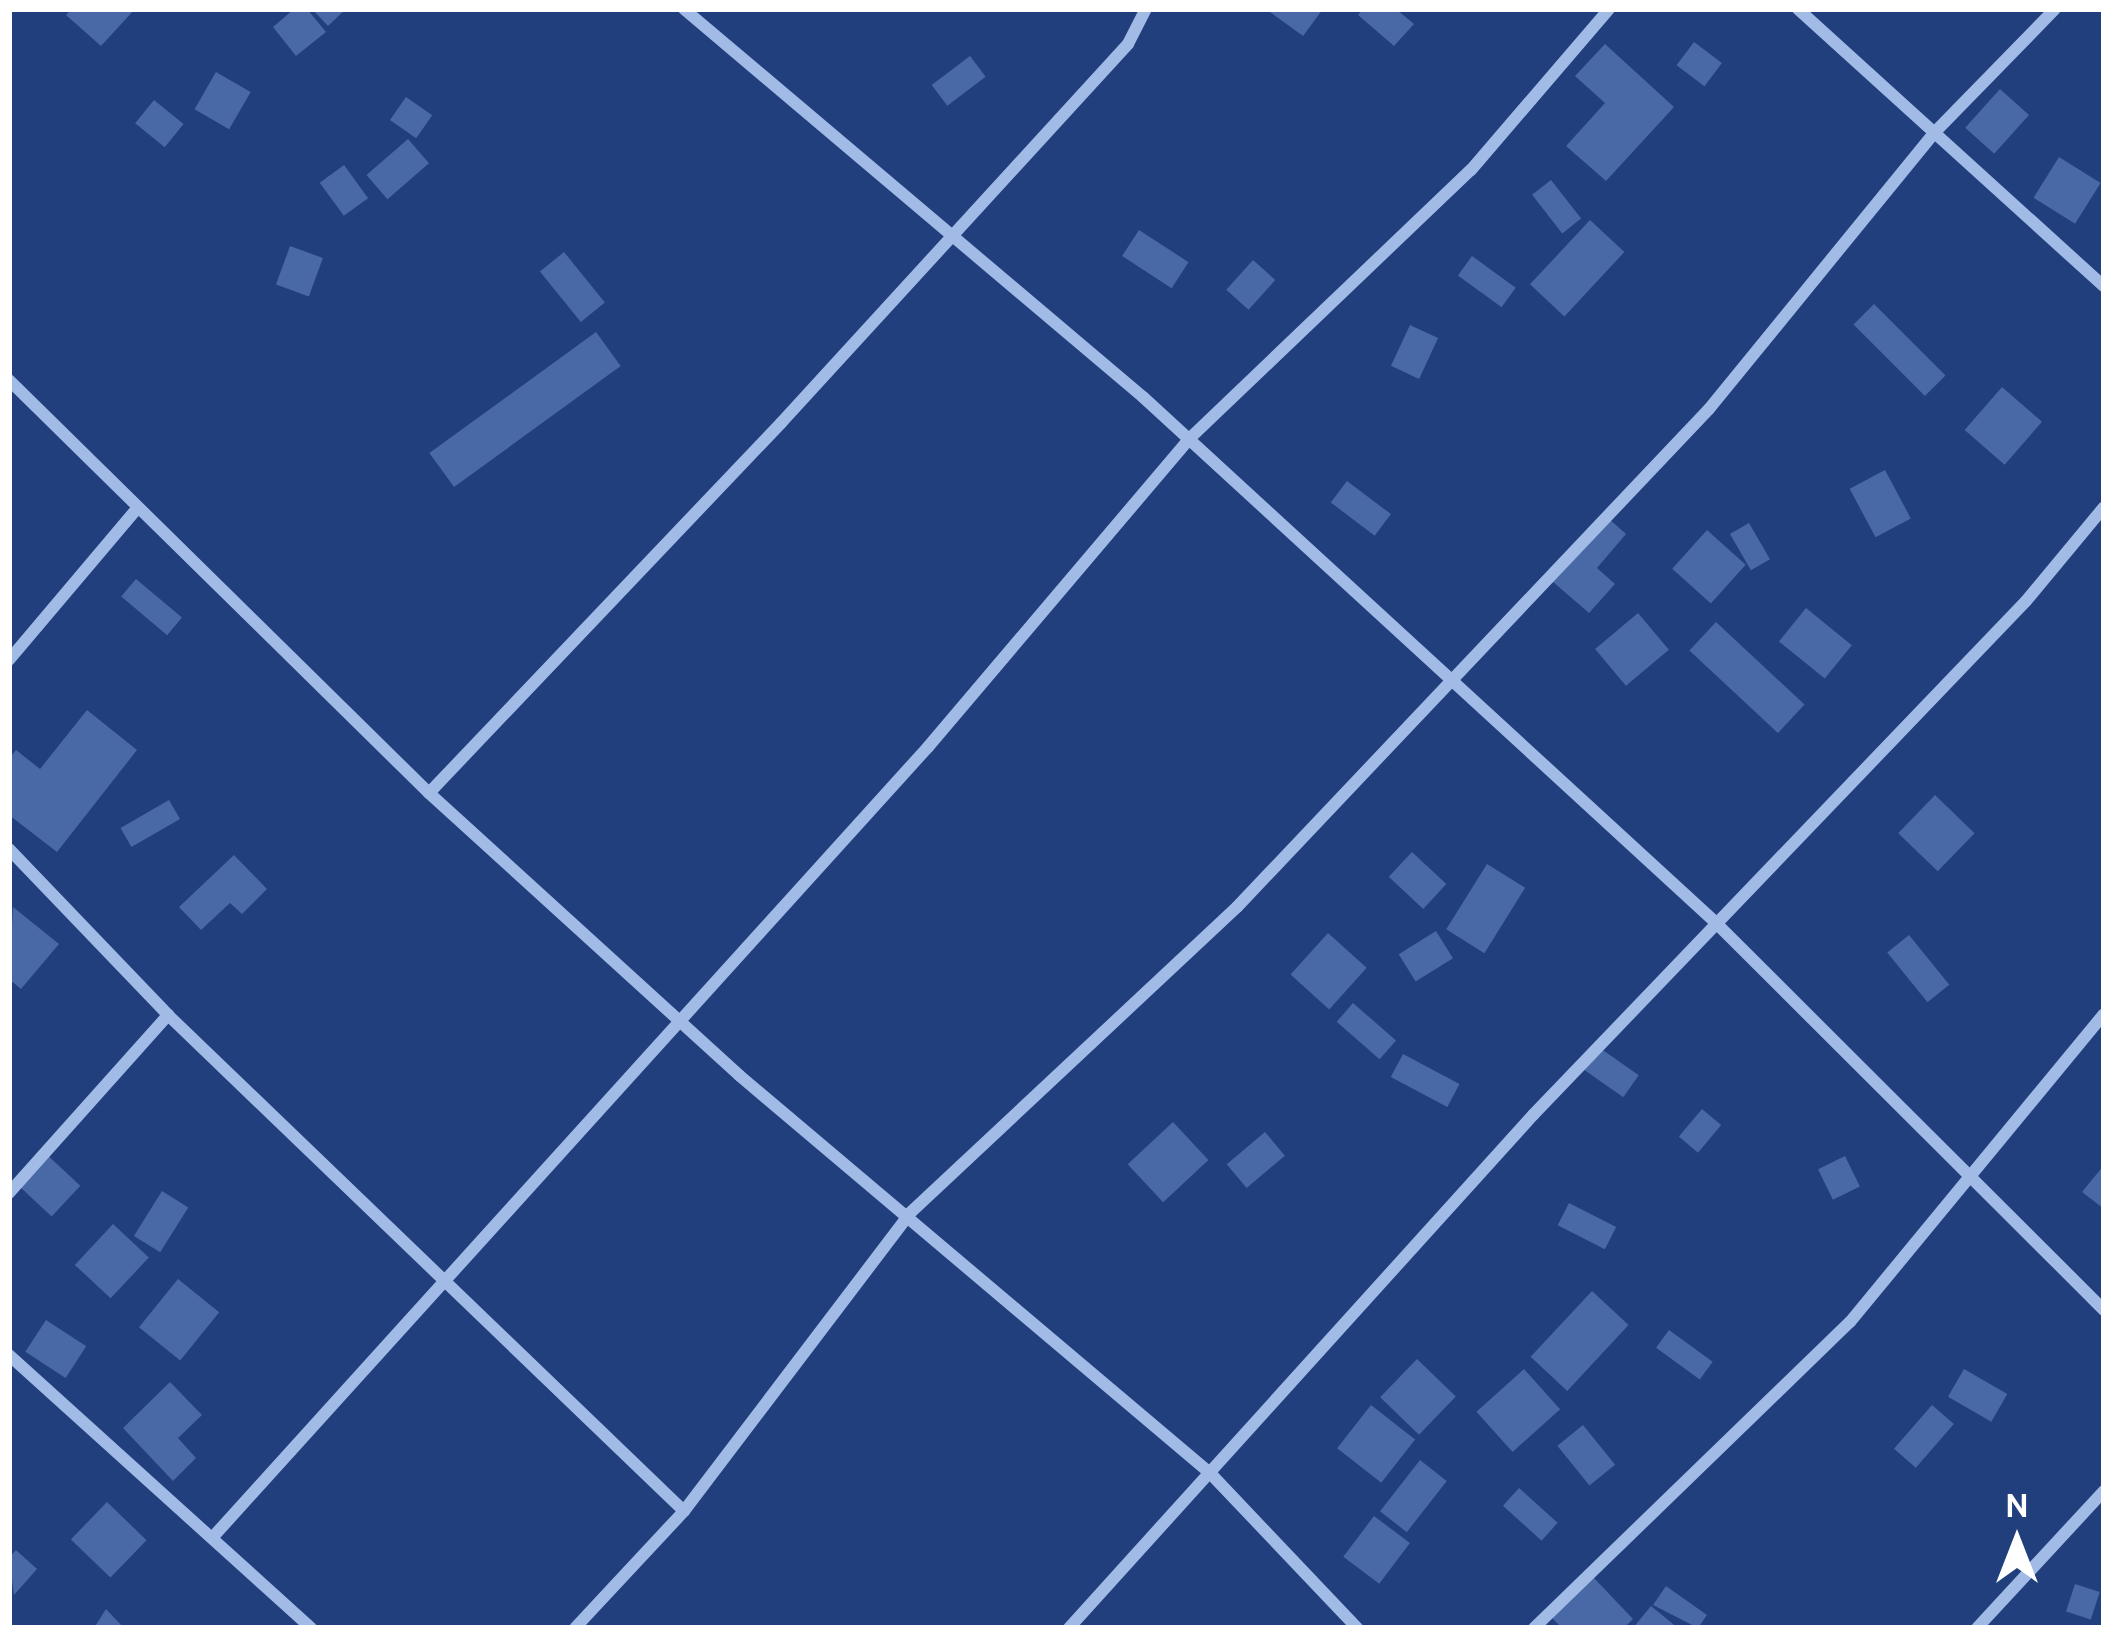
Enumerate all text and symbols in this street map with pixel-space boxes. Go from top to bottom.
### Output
north arrow [1957,1481,2077,1601]
text: N [2005,1485,2029,1525]

